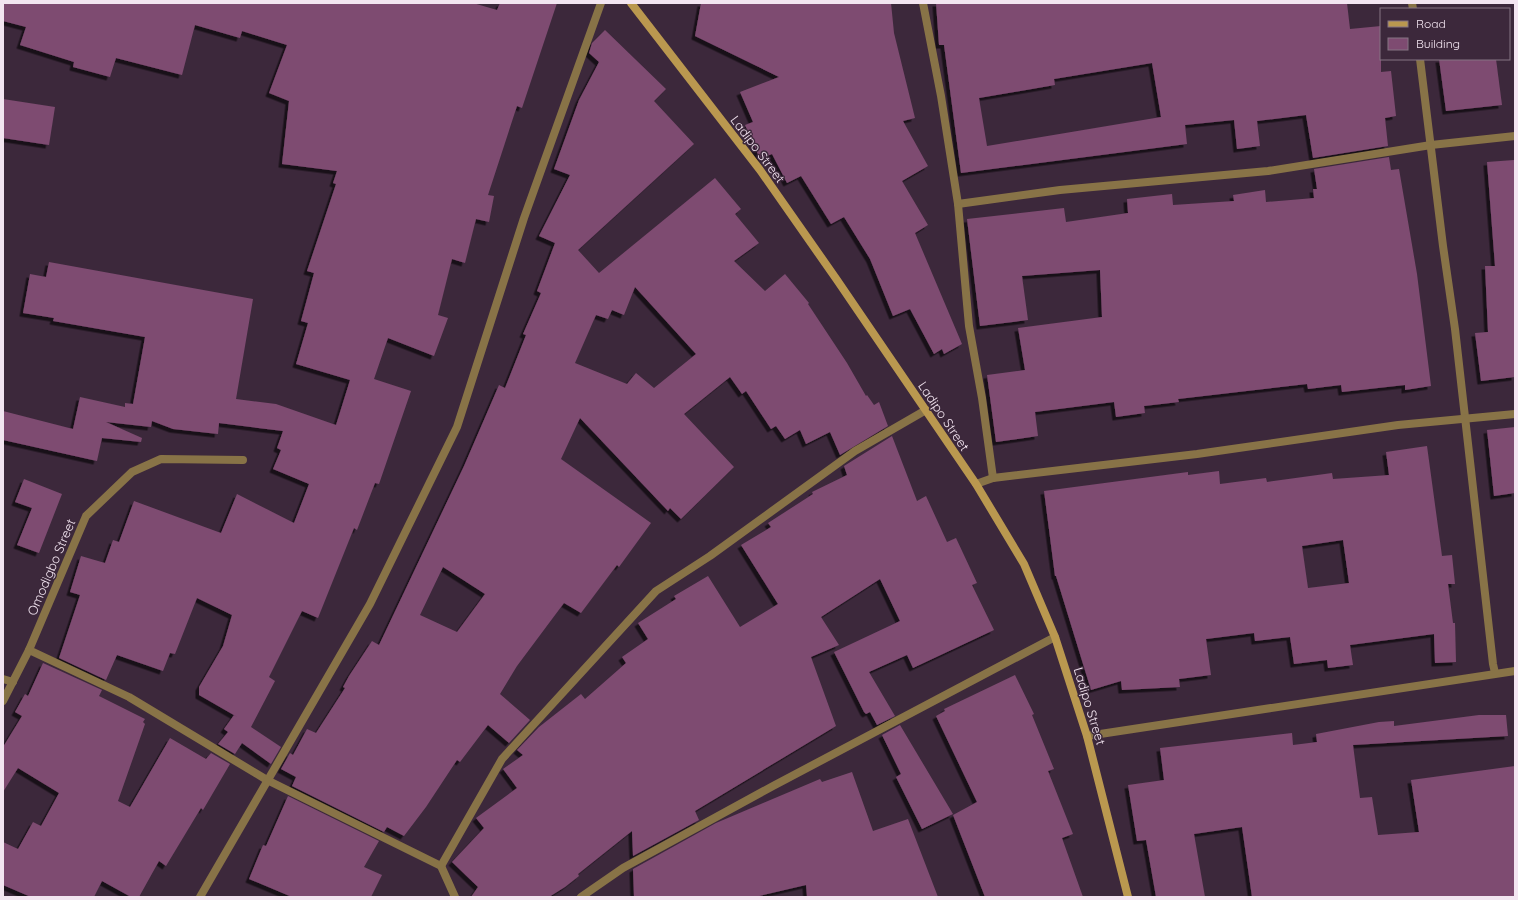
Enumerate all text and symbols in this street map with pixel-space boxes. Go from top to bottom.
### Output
legend [1380,8,1510,60]
text: Road [1416,16,1446,31]
text: Building [1416,36,1460,51]
street label: Ladipo Street [727,112,789,186]
street label: Ladipo Street [915,378,973,454]
street label: Omodigbo Street [23,516,79,618]
street label: Ladipo Street [1071,665,1109,747]

